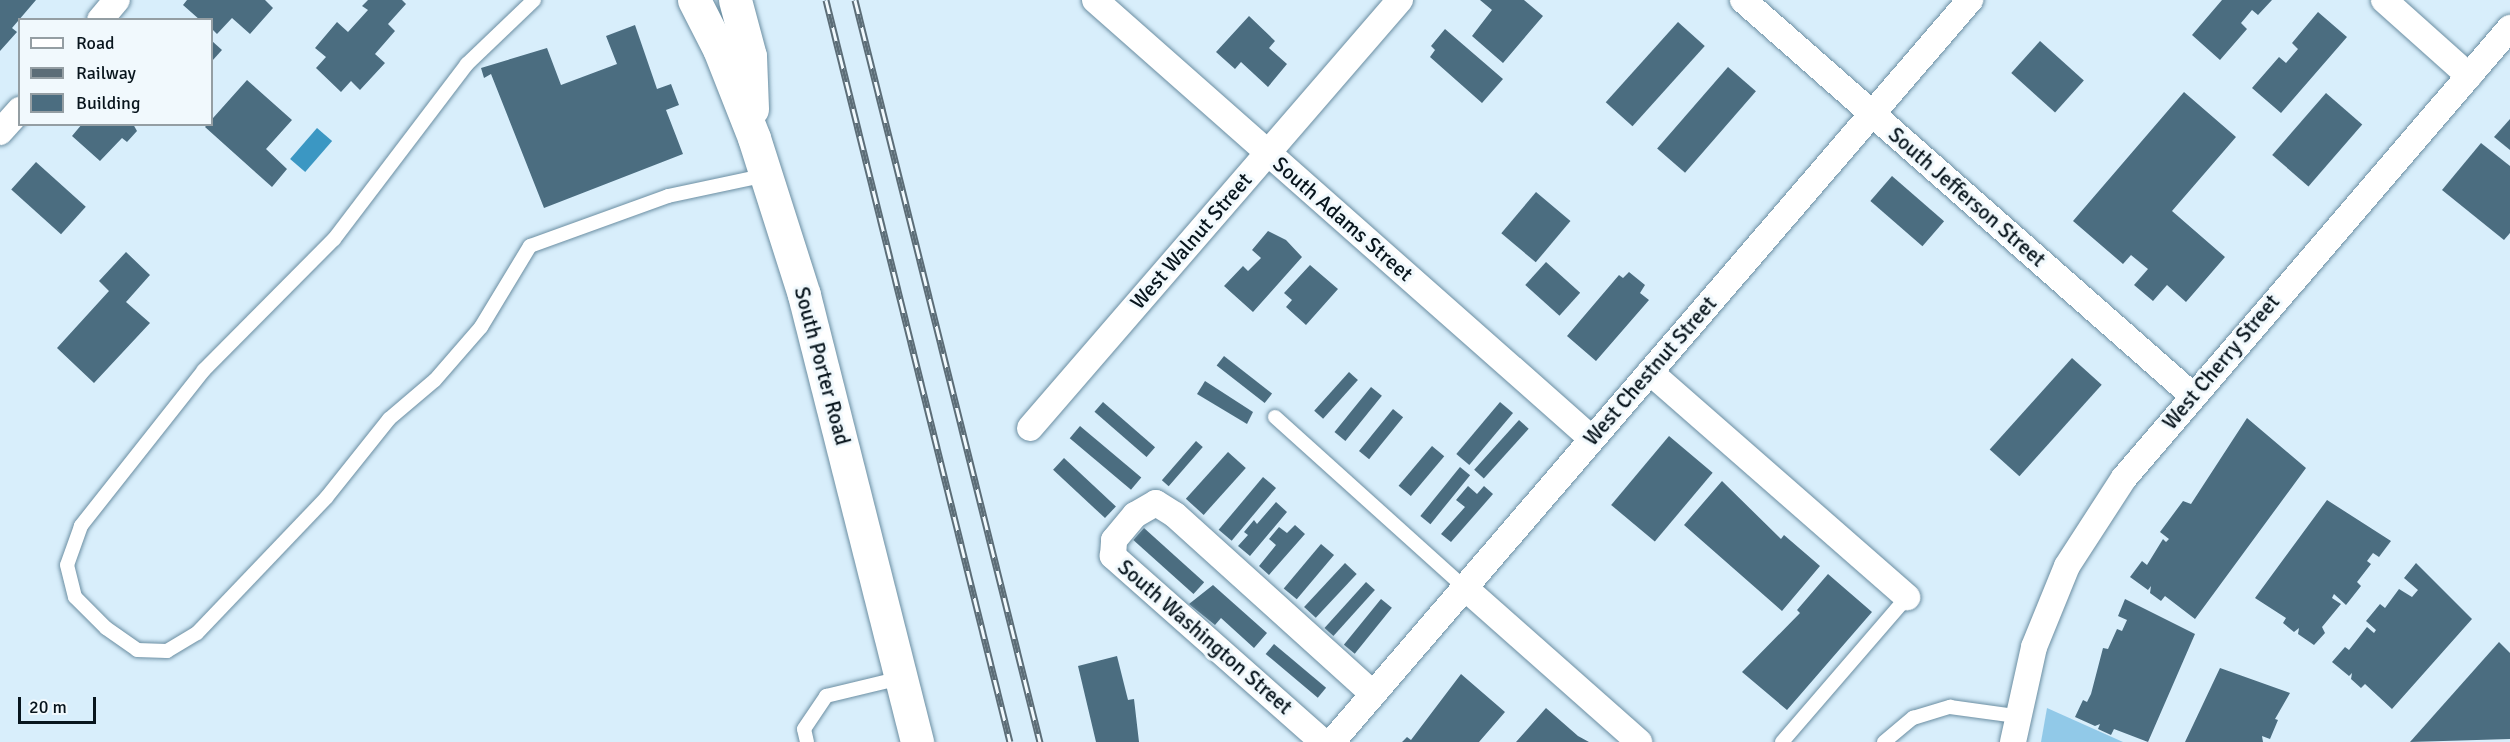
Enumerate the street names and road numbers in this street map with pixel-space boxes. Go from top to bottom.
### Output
street label: South Jefferson Street [1883,122,2051,272]
street label: South Adams Street [1268,151,1418,287]
street label: West Walnut Street [1125,168,1257,314]
street label: South Porter Road [789,284,855,448]
street label: West Cherry Street [2157,289,2285,435]
street label: West Chestnut Street [1578,291,1722,451]
street label: South Washington Street [1113,554,1297,720]

